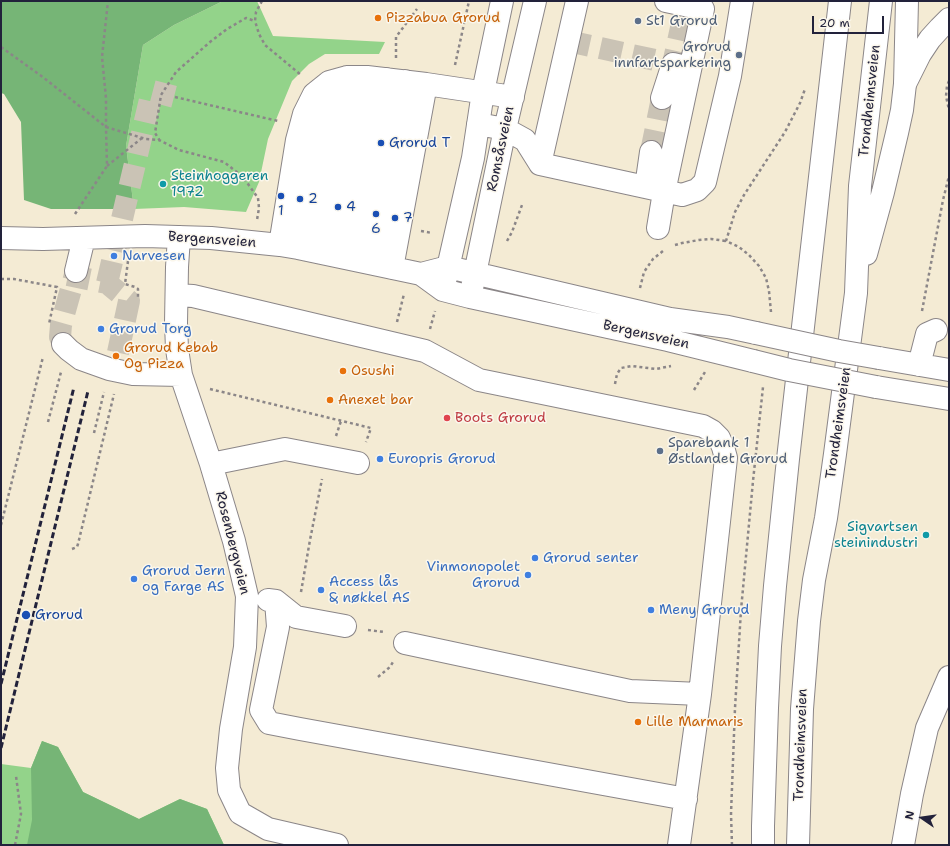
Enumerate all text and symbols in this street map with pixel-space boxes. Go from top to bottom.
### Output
scale bar [814,8,886,34]
place label: Pizzabua Grorud [386,10,500,26]
marker: Pizzabua Grorud [373,13,383,23]
place label: St1 Grorud [646,13,718,29]
text: 20 m [819,15,850,31]
marker: St1 Grorud [633,16,643,26]
place label: Grorud innfartsparkering [614,39,731,72]
street label: Trondheimsveien [856,44,884,158]
marker: Grorud innfartsparkering [734,50,744,60]
street label: Romsåsveien [484,105,518,193]
place label: Grorud T [389,135,450,151]
marker: Grorud T [376,138,386,148]
place label: Steinhoggeren 1972 [171,168,268,200]
marker: Steinhoggeren 1972 [158,179,168,189]
marker: 1 [276,191,286,201]
place label: 2 [308,191,318,207]
marker: 2 [295,194,305,204]
place label: 4 [346,199,356,215]
marker: 4 [333,202,343,212]
place label: 1 [278,203,284,219]
marker: 6 [371,209,381,219]
place label: 7 [403,210,413,226]
marker: 7 [390,213,400,223]
place label: 6 [371,221,381,237]
street label: Bergensveien [167,229,257,251]
place label: Narvesen [122,248,186,264]
marker: Narvesen [109,251,119,261]
street label: Bergensveien [601,317,691,353]
place label: Grorud Torg [109,321,192,337]
marker: Grorud Torg [96,324,106,334]
place label: Grorud Kebab Og Pizza [124,340,218,372]
marker: Grorud Kebab Og Pizza [111,351,121,361]
place label: Osushi [351,363,395,379]
marker: Osushi [338,366,348,376]
street label: Trondheimsveien [823,366,855,480]
place label: Anexet bar [338,392,414,408]
marker: Anexet bar [325,395,335,405]
place label: Boots Grorud [455,410,546,426]
marker: Boots Grorud [442,413,452,423]
place label: Sparebank 1 Østlandet Grorud [668,435,787,468]
marker: Sparebank 1 Østlandet Grorud [655,446,665,456]
place label: Europris Grorud [388,451,496,467]
marker: Europris Grorud [375,454,385,464]
street label: Rosenbergveien [211,490,253,596]
place label: Sigvartsen steinindustri [834,519,918,552]
marker: Sigvartsen steinindustri [921,530,931,540]
place label: Grorud senter [543,550,639,566]
marker: Grorud senter [530,553,540,563]
place label: Vinmonopolet Grorud [426,559,520,592]
place label: Grorud Jern og Farge AS [142,563,225,596]
marker: Vinmonopolet Grorud [523,570,533,580]
marker: Grorud Jern og Farge AS [129,574,139,584]
place label: Access lås & nøkkel AS [329,574,410,606]
marker: Access lås & nøkkel AS [316,585,326,595]
place label: Meny Grorud [659,602,749,618]
marker: Meny Grorud [646,605,656,615]
place label: Grorud [35,607,83,623]
marker: Grorud [20,609,32,621]
street label: Trondheimsveien [791,688,811,802]
place label: Lille Marmaris [646,714,744,730]
marker: Lille Marmaris [633,717,643,727]
north arrow [902,798,942,838]
text: N [902,809,918,821]

